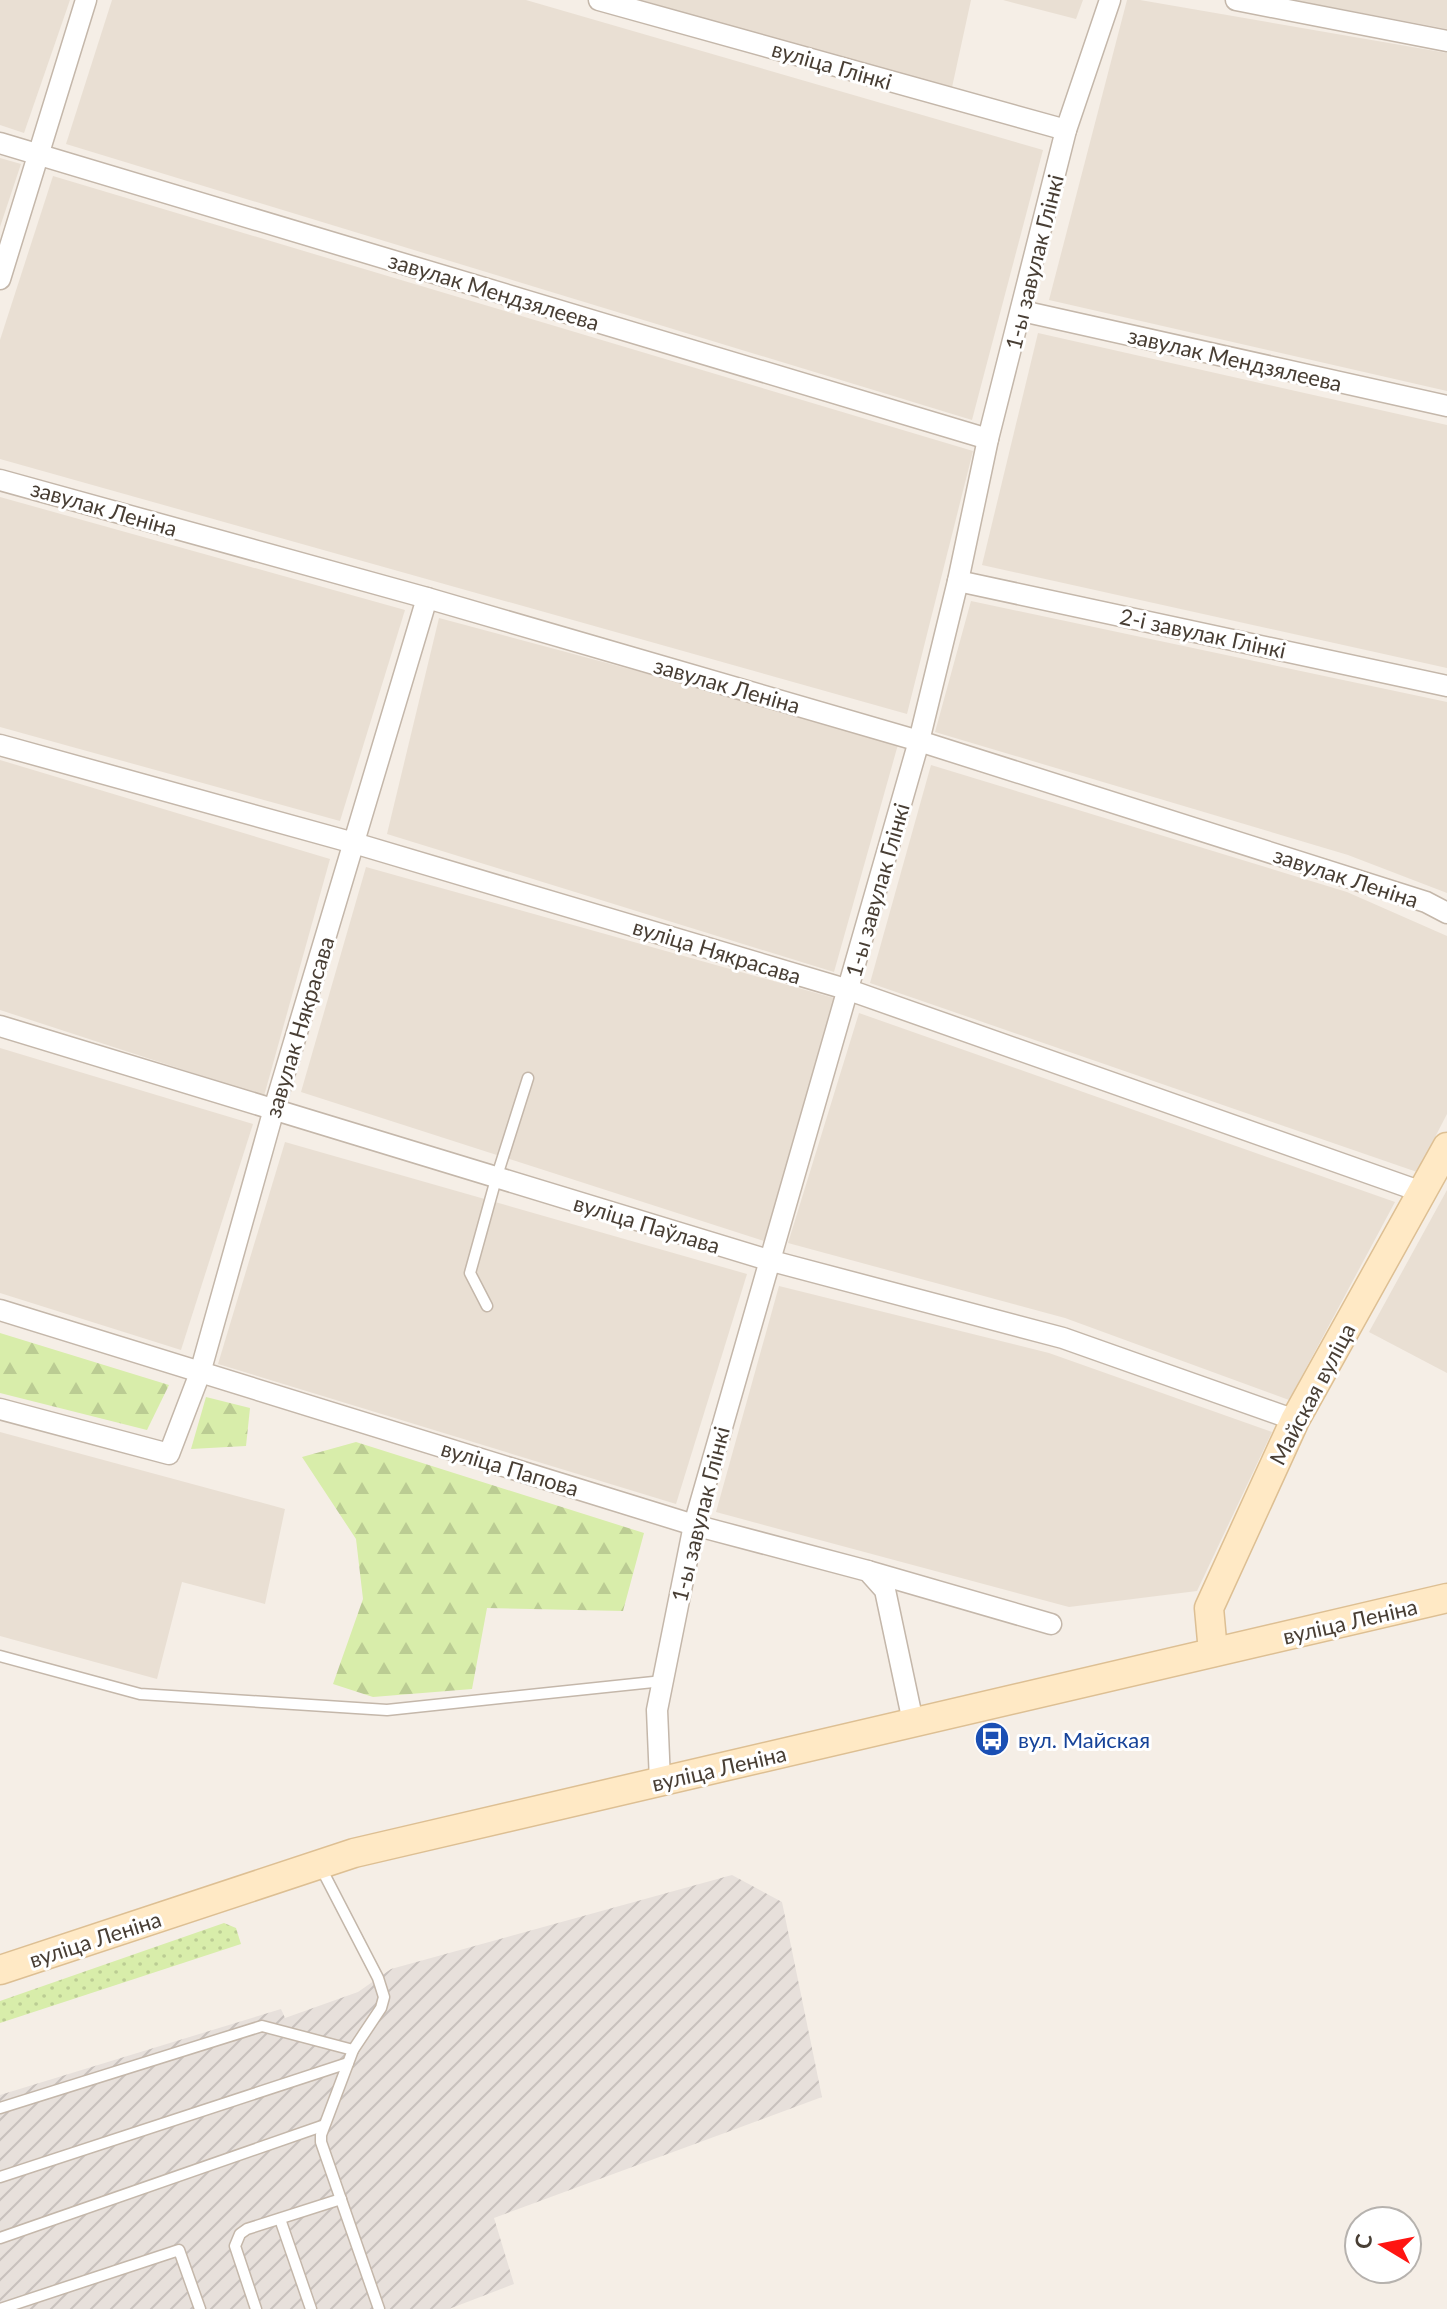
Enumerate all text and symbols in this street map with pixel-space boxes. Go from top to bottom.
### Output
street label: вуліца Глінкі [769,35,895,95]
street label: 1-ы завулак Глінкі [999,172,1069,352]
street label: завулак Мендзялеева [385,246,603,336]
street label: завулак Мендзялеева [1125,321,1345,397]
street label: завулак Леніна [28,474,180,542]
street label: 2-і завулак Глінкі [1117,602,1289,664]
street label: завулак Леніна [651,651,803,719]
street label: 1-ы завулак Глінкі [839,800,915,980]
street label: завулак Леніна [1270,841,1422,913]
street label: вуліца Някрасава [630,913,804,989]
street label: завулак Някрасава [259,933,339,1121]
street label: вуліца Паўлава [571,1189,723,1259]
street label: Майская вуліца [1263,1319,1361,1469]
street label: 1-ы завулак Глінкі [665,1424,735,1604]
street label: вуліца Папова [438,1434,582,1502]
street label: вуліца Леніна [1280,1592,1420,1650]
bus stop icon: вул. Майская [973,1720,1011,1758]
place label: вул. Майская [1018,1726,1150,1753]
street label: вуліца Леніна [649,1739,789,1797]
street label: вуліца Леніна [26,1905,164,1973]
north arrow [1343,2205,1423,2285]
text: С [1348,2231,1377,2251]

